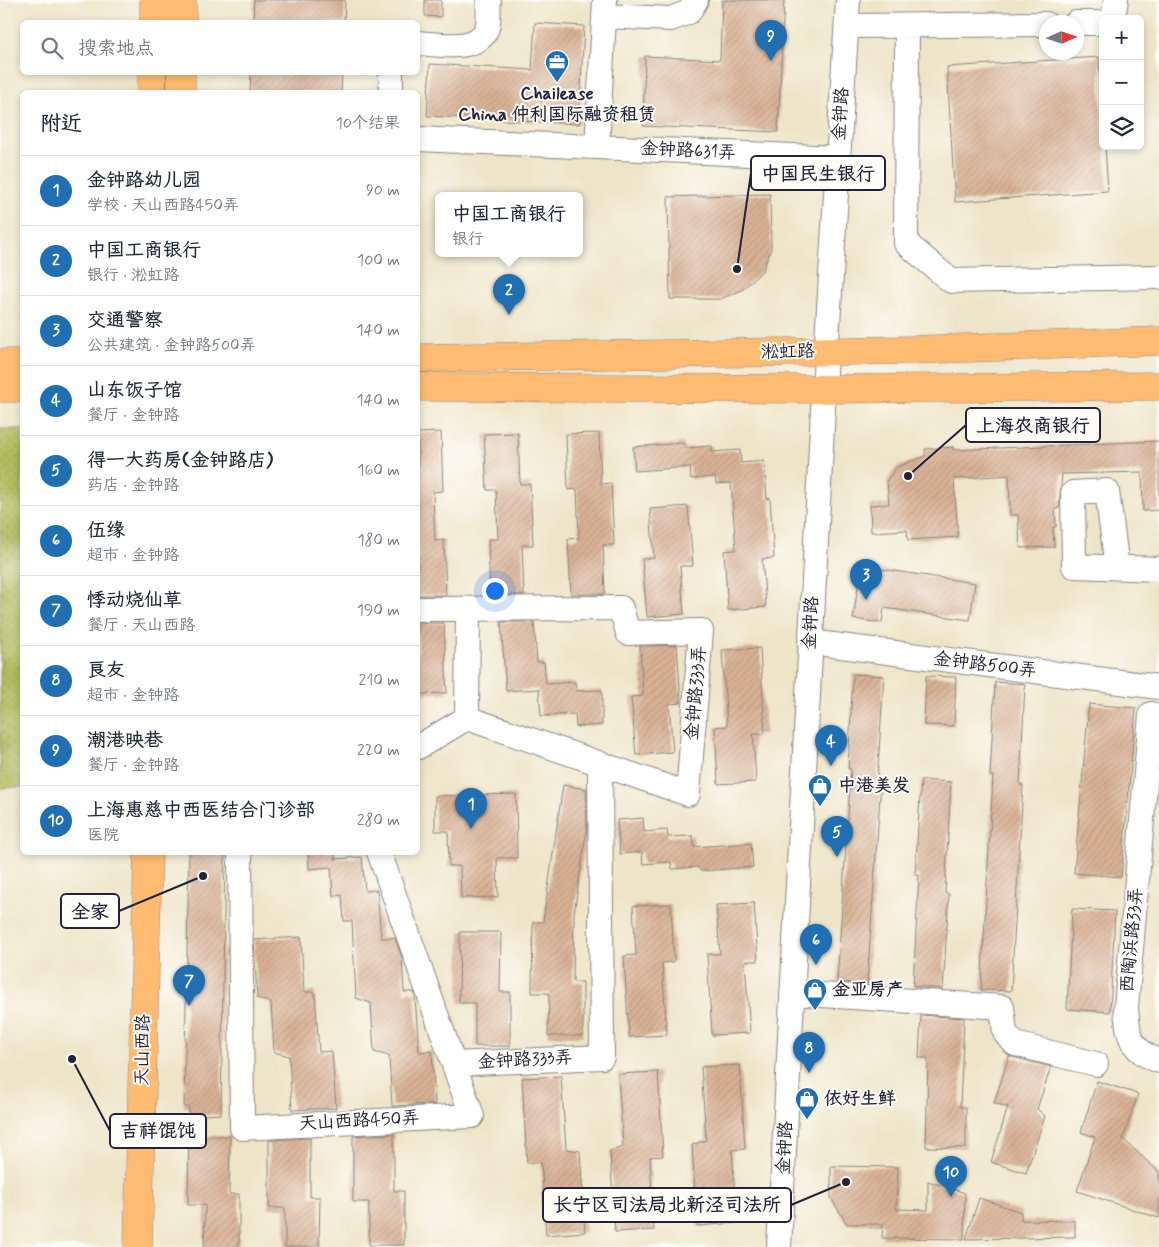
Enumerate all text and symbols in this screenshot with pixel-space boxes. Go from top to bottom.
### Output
north arrow [1039,15,1084,60]
map controls [1099,15,1144,150]
button: + [1099,15,1144,60]
search box [20,20,420,75]
pin: 9 [755,20,787,61]
icon: search [38,34,66,62]
text: 搜索地点 [78,36,154,61]
office icon: Chailease China 仲利国际融资租赁 [544,49,570,83]
button: − [1099,60,1144,105]
place label: Chailease China 仲利国际融资租赁 [458,82,656,127]
street label: 金钟路 [827,86,855,142]
button: layers [1099,105,1144,150]
text: 附近 [40,110,82,138]
text: 10个结果 [336,113,400,134]
street label: 金钟路631弄 [640,137,736,165]
callout: 中国民生银行 [751,156,885,190]
text: 中国民生银行 [761,162,875,187]
text: 金钟路幼儿园 [87,168,201,193]
text: 1 [52,180,60,201]
text: 90 m [366,180,400,201]
popup [435,192,583,257]
text: 学校 · 天山西路450弄 [87,195,239,216]
text: 中国工商银行 [452,202,566,227]
text: 银行 [452,229,484,250]
text: 中国工商银行 [87,238,201,263]
text: 2 [52,250,60,271]
text: 100 m [357,250,400,271]
text: 银行 · 淞虹路 [87,265,179,286]
pin: 2 [493,274,525,315]
text: 交通警察 [87,308,163,333]
text: 3 [52,320,60,341]
text: 140 m [356,320,400,341]
text: 公共建筑 · 金钟路500弄 [87,335,256,356]
street label: 淞虹路 [761,340,815,364]
text: 山东饭子馆 [87,378,182,403]
text: 4 [51,390,61,411]
text: 140 m [356,390,400,411]
text: 餐厅 · 金钟路 [87,405,179,426]
callout: 上海农商银行 [966,408,1100,442]
text: 上海农商银行 [976,414,1090,439]
text: 得一大药房(金钟路店) [87,448,273,473]
text: 5 [51,460,61,481]
text: 160 m [357,460,400,481]
text: 药店 · 金钟路 [87,475,179,496]
text: 伍缘 [87,518,125,543]
text: 6 [52,530,60,551]
text: 180 m [357,530,400,551]
text: 超市 · 金钟路 [87,545,179,566]
pin: 3 [850,559,882,600]
your location [482,578,508,604]
text: 悸动烧仙草 [87,588,182,613]
street label: 金钟路 [798,595,824,651]
text: 7 [51,600,61,621]
text: 190 m [357,600,400,621]
text: 餐厅 · 天山西路 [87,615,195,636]
street label: 金钟路333弄 [680,645,712,741]
street label: 金钟路500弄 [932,647,1038,683]
text: 良友 [87,658,125,683]
text: 8 [51,670,61,691]
text: 210 m [359,670,400,691]
text: 超市 · 金钟路 [87,685,179,706]
pin: 4 [815,725,847,766]
text: 潮港映巷 [87,728,163,753]
text: 9 [52,740,60,761]
text: 220 m [357,740,400,761]
text: 餐厅 · 金钟路 [87,755,179,776]
shop icon: 中港美发 [807,773,833,807]
place label: 中港美发 [838,774,910,798]
pin: 1 [455,788,487,829]
text: 上海惠慈中西医结合门诊部 [87,798,315,823]
text: 10 [48,810,64,831]
text: 280 m [357,810,400,831]
pin: 5 [821,816,853,857]
text: 医院 [87,825,119,846]
street label: 西陶浜路33弄 [1115,886,1149,994]
callout: 全家 [61,894,119,928]
text: 全家 [71,900,109,925]
pin: 6 [800,924,832,965]
pin: 7 [173,965,205,1006]
shop icon: 金亚房产 [802,977,828,1011]
place label: 金亚房产 [832,978,904,1002]
street label: 天山西路 [130,1014,156,1086]
pin: 8 [793,1032,825,1073]
street label: 金钟路333弄 [477,1046,573,1074]
shop icon: 依好生鲜 [794,1086,820,1120]
place label: 依好生鲜 [824,1087,896,1111]
street label: 天山西路450弄 [298,1106,420,1136]
callout: 吉祥馄饨 [110,1114,206,1148]
text: 吉祥馄饨 [120,1119,196,1144]
street label: 金钟路 [772,1120,798,1176]
pin: 10 [935,1156,967,1197]
callout: 长宁区司法局北新泾司法所 [543,1188,791,1222]
text: 长宁区司法局北新泾司法所 [553,1193,781,1218]

